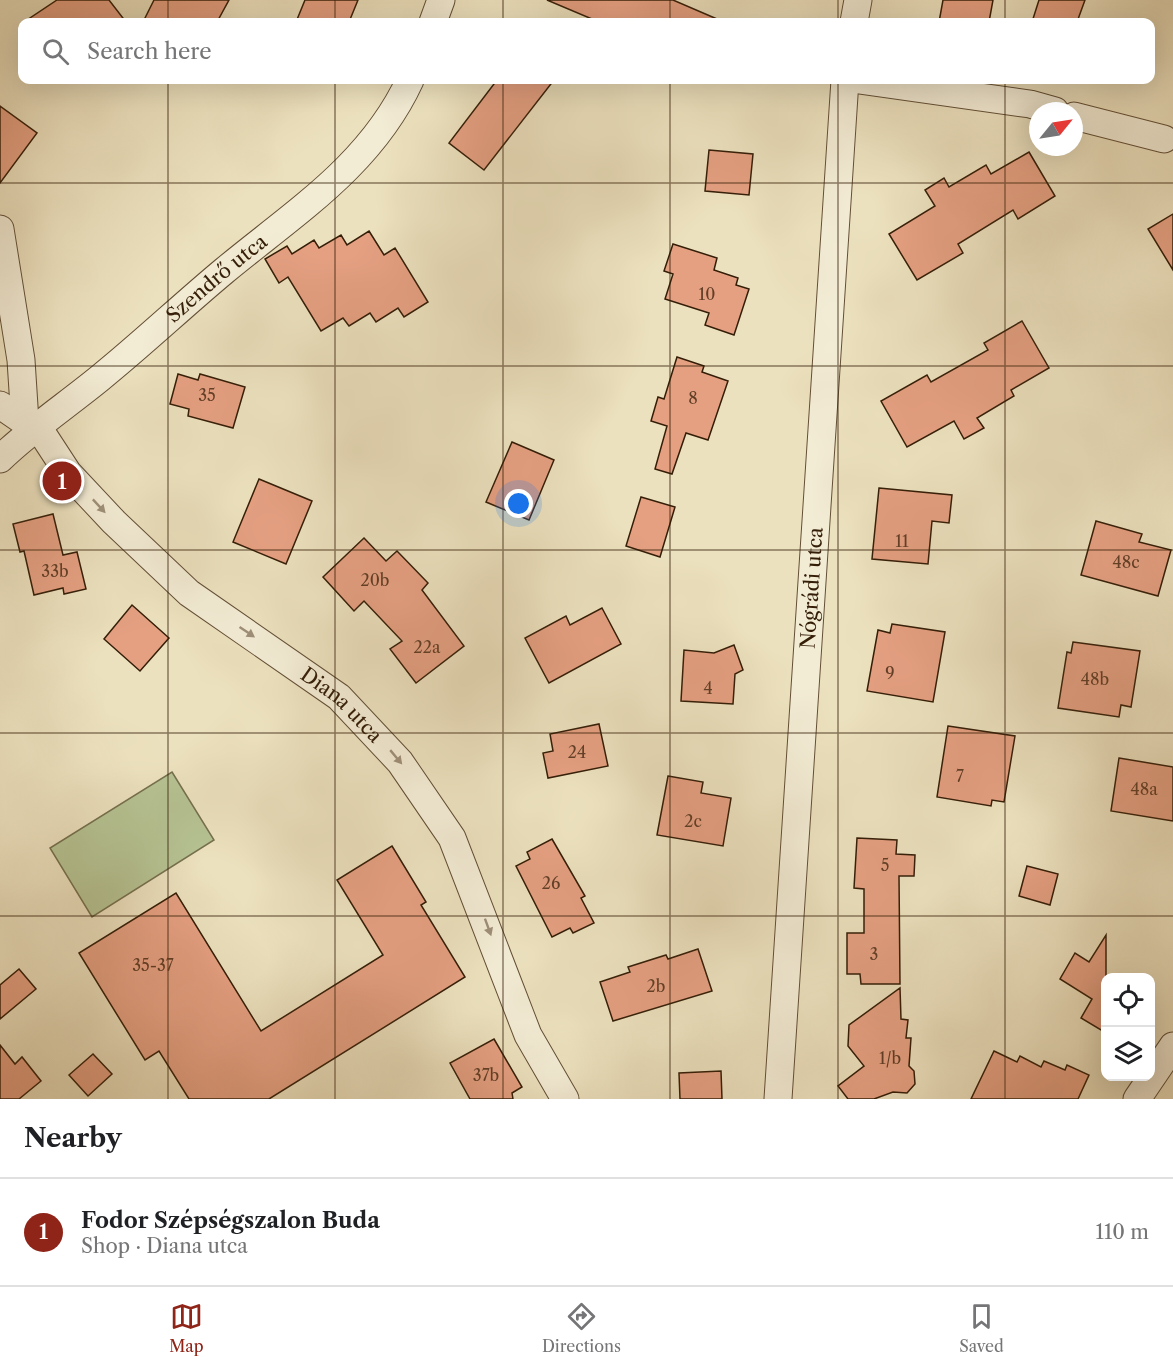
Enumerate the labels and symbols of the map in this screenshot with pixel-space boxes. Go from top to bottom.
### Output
north arrow [1029,102,1083,156]
street label: Szendrő utca [161,229,272,328]
house number: 10 [699,284,715,304]
house number: 35 [198,385,216,405]
house number: 8 [688,388,698,408]
pin: 1 [42,458,82,504]
your location [504,489,533,518]
one-way arrow [91,499,105,513]
street label: Nógrádi utca [796,526,828,650]
house number: 11 [895,531,909,551]
house number: 48c [1112,552,1140,572]
house number: 33b [41,561,69,581]
house number: 20b [361,570,390,590]
one-way arrow [239,626,255,637]
house number: 22a [414,637,441,657]
street label: Diana utca [296,662,388,748]
house number: 9 [885,663,895,683]
house number: 48b [1081,669,1109,689]
house number: 4 [703,678,713,698]
house number: 24 [568,742,586,762]
one-way arrow [389,749,402,765]
house number: 7 [956,766,964,786]
house number: 48a [1130,779,1158,799]
house number: 2c [684,811,702,831]
house number: 5 [881,855,889,875]
house number: 26 [542,873,560,893]
one-way arrow [483,918,493,936]
house number: 3 [870,944,878,964]
house number: 35-37 [132,955,174,975]
house number: 2b [647,976,665,996]
house number: 1/b [879,1048,901,1068]
house number: 37b [473,1065,499,1085]

